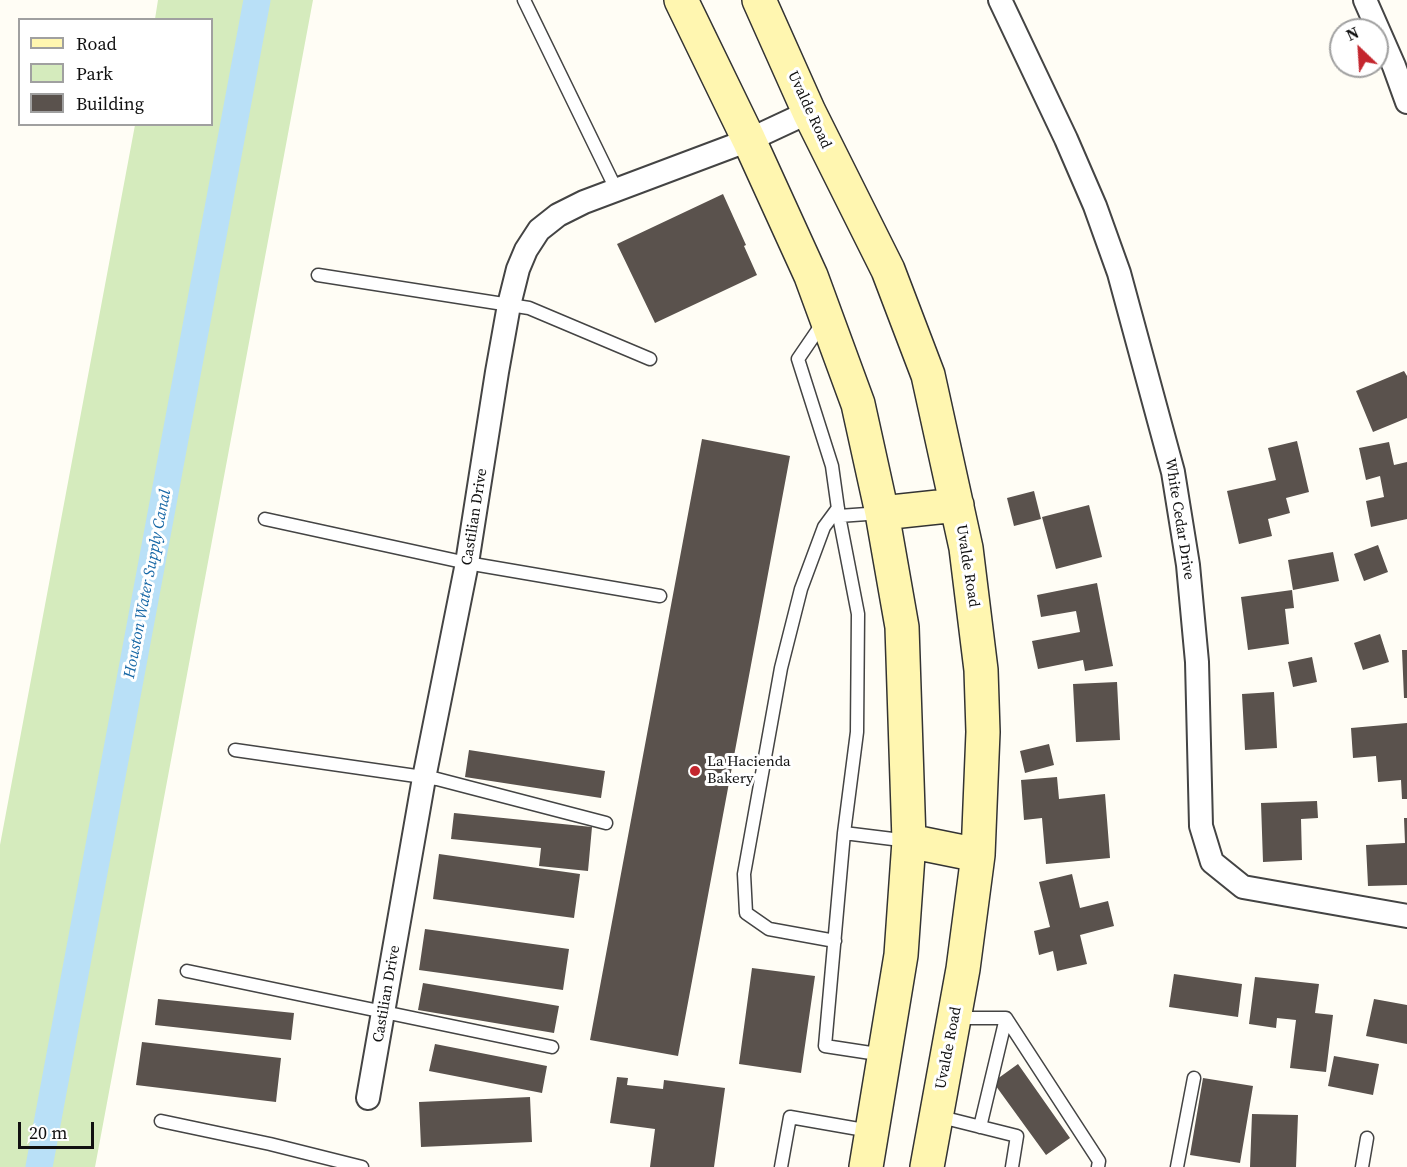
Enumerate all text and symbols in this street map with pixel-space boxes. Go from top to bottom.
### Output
legend [18,18,213,126]
north arrow [1329,18,1389,78]
text: N [1342,21,1362,46]
text: Road [76,31,117,56]
text: Park [76,61,113,86]
street label: Uvalde Road [783,68,835,152]
text: Building [76,91,144,116]
street label: White Cedar Drive [1160,457,1198,581]
street label: Castilian Drive [458,467,492,567]
water label: Houston Water Supply Canal [120,488,176,680]
street label: Uvalde Road [952,523,982,609]
place label: La Hacienda Bakery [707,753,791,788]
marker: La Hacienda Bakery [688,764,702,778]
street label: Castilian Drive [370,944,404,1044]
street label: Uvalde Road [932,1005,966,1091]
scale bar [21,1110,98,1148]
text: 20 m [29,1120,67,1145]

